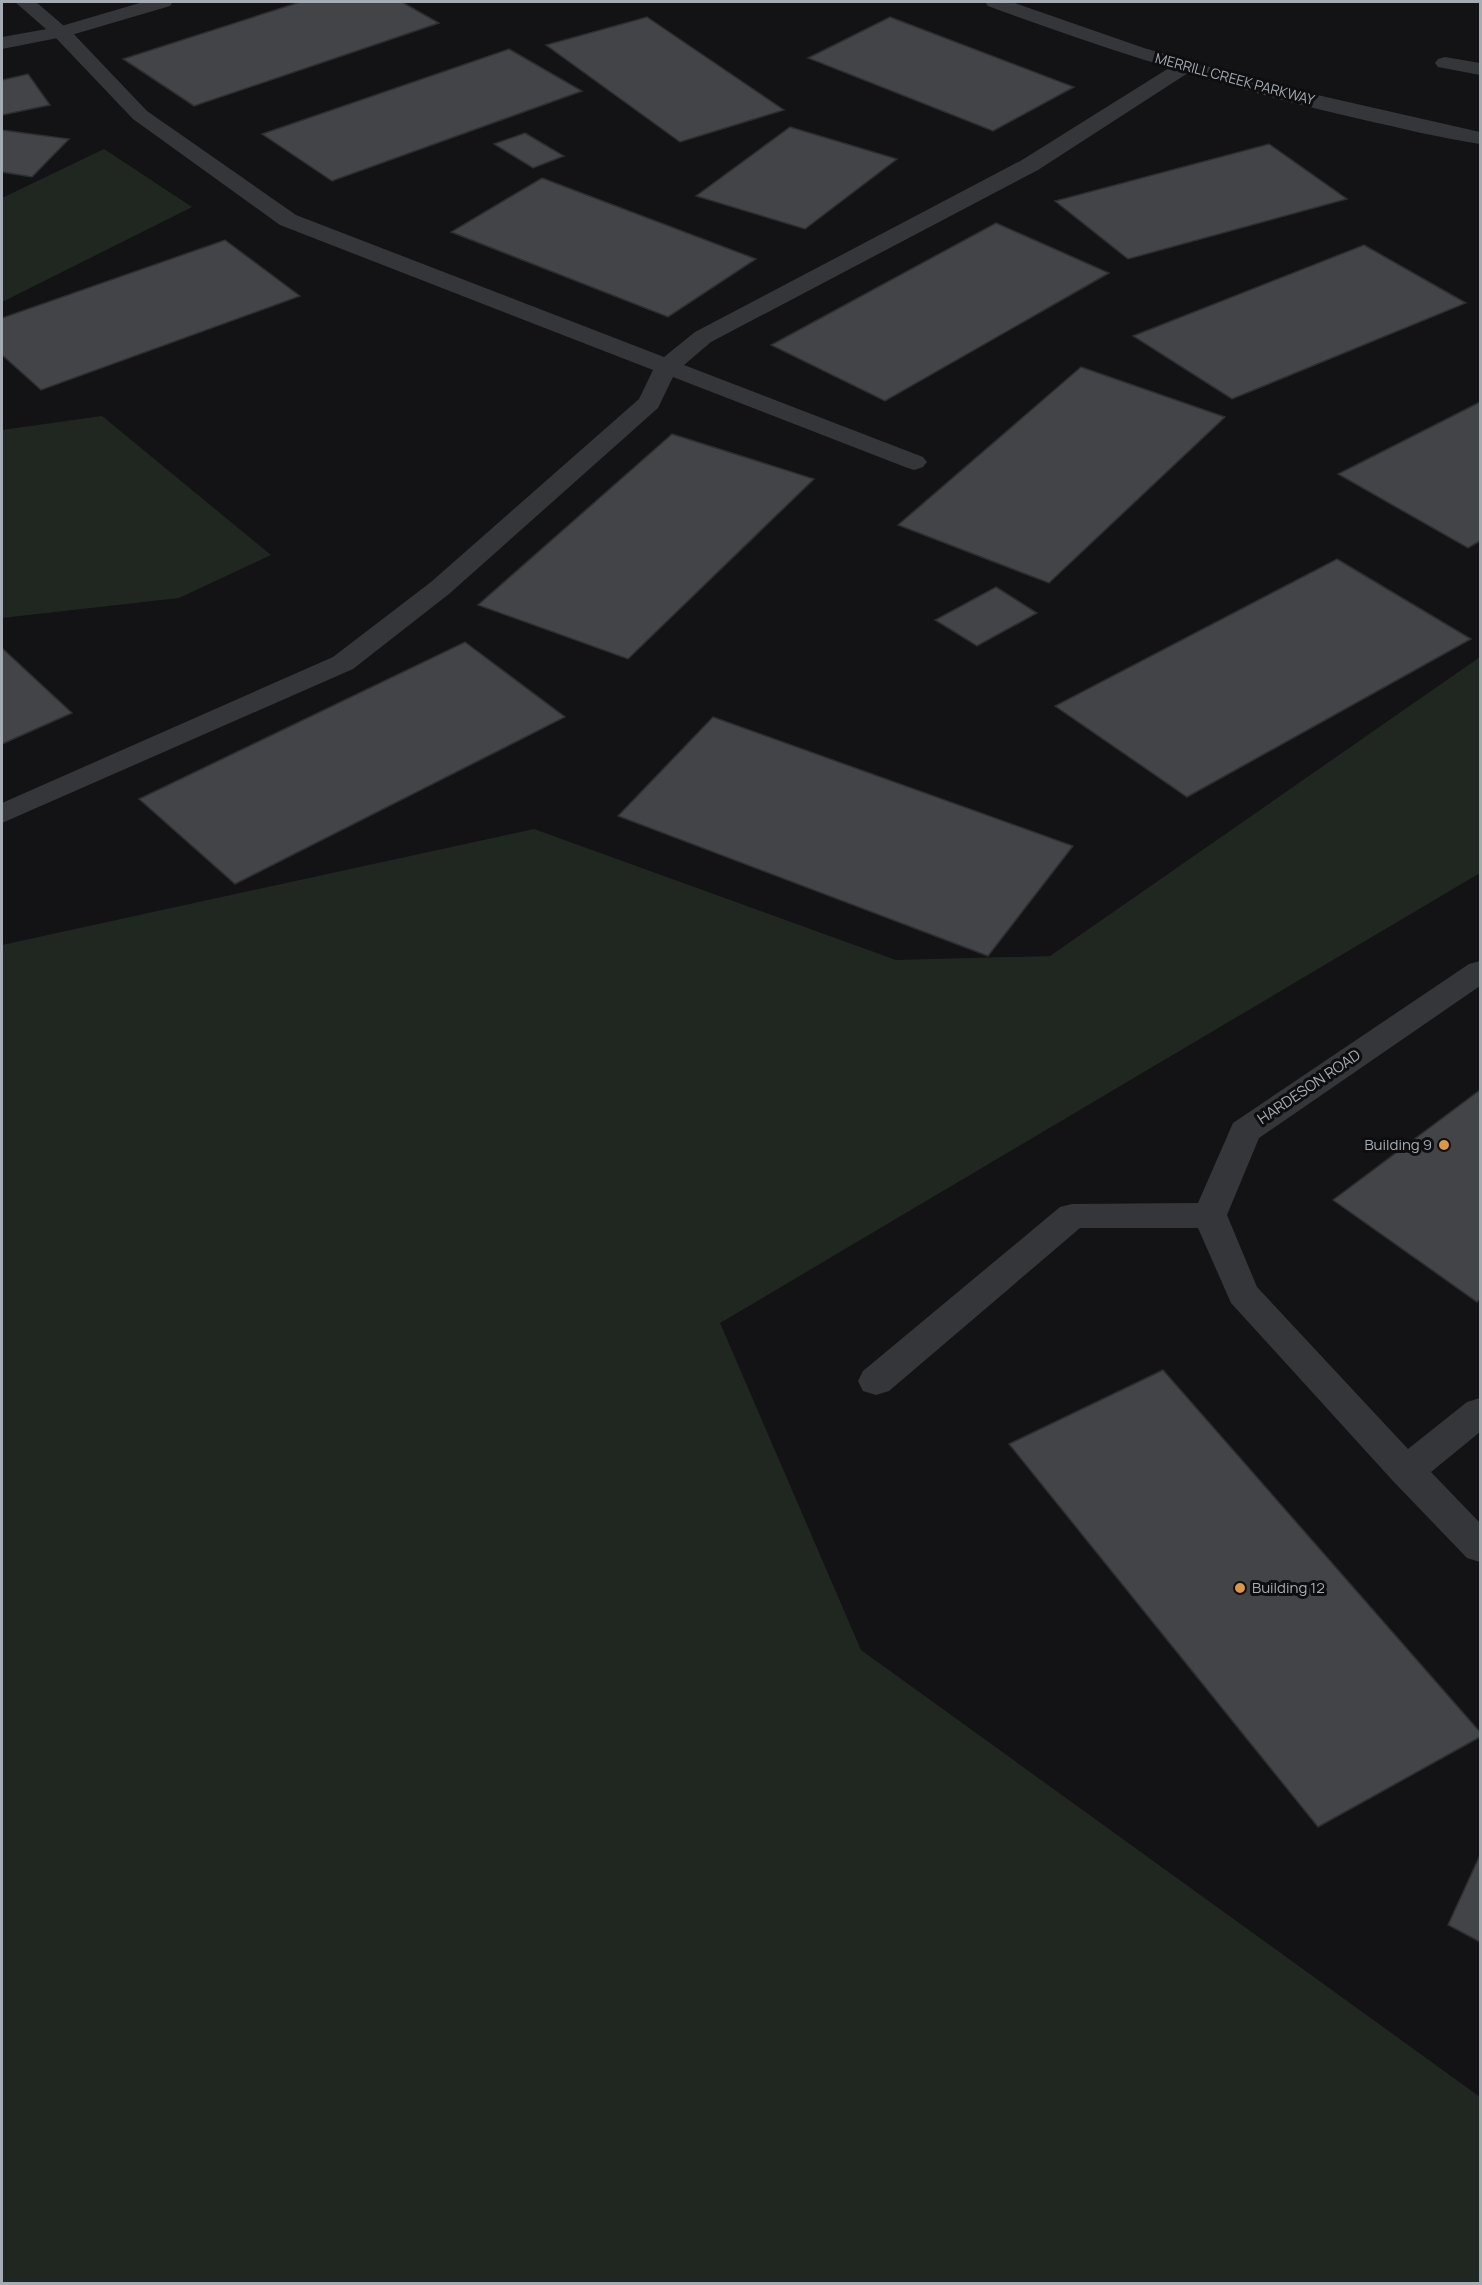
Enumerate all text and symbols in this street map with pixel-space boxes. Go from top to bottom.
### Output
street label: MERRILL CREEK PARKWAY [1153,48,1317,109]
street label: HARDESON ROAD [1253,1044,1365,1129]
place label: Building 9 [1364,1134,1432,1155]
marker: Building 9 [1437,1138,1451,1152]
place label: Building 12 [1252,1577,1325,1598]
marker: Building 12 [1233,1581,1247,1595]

